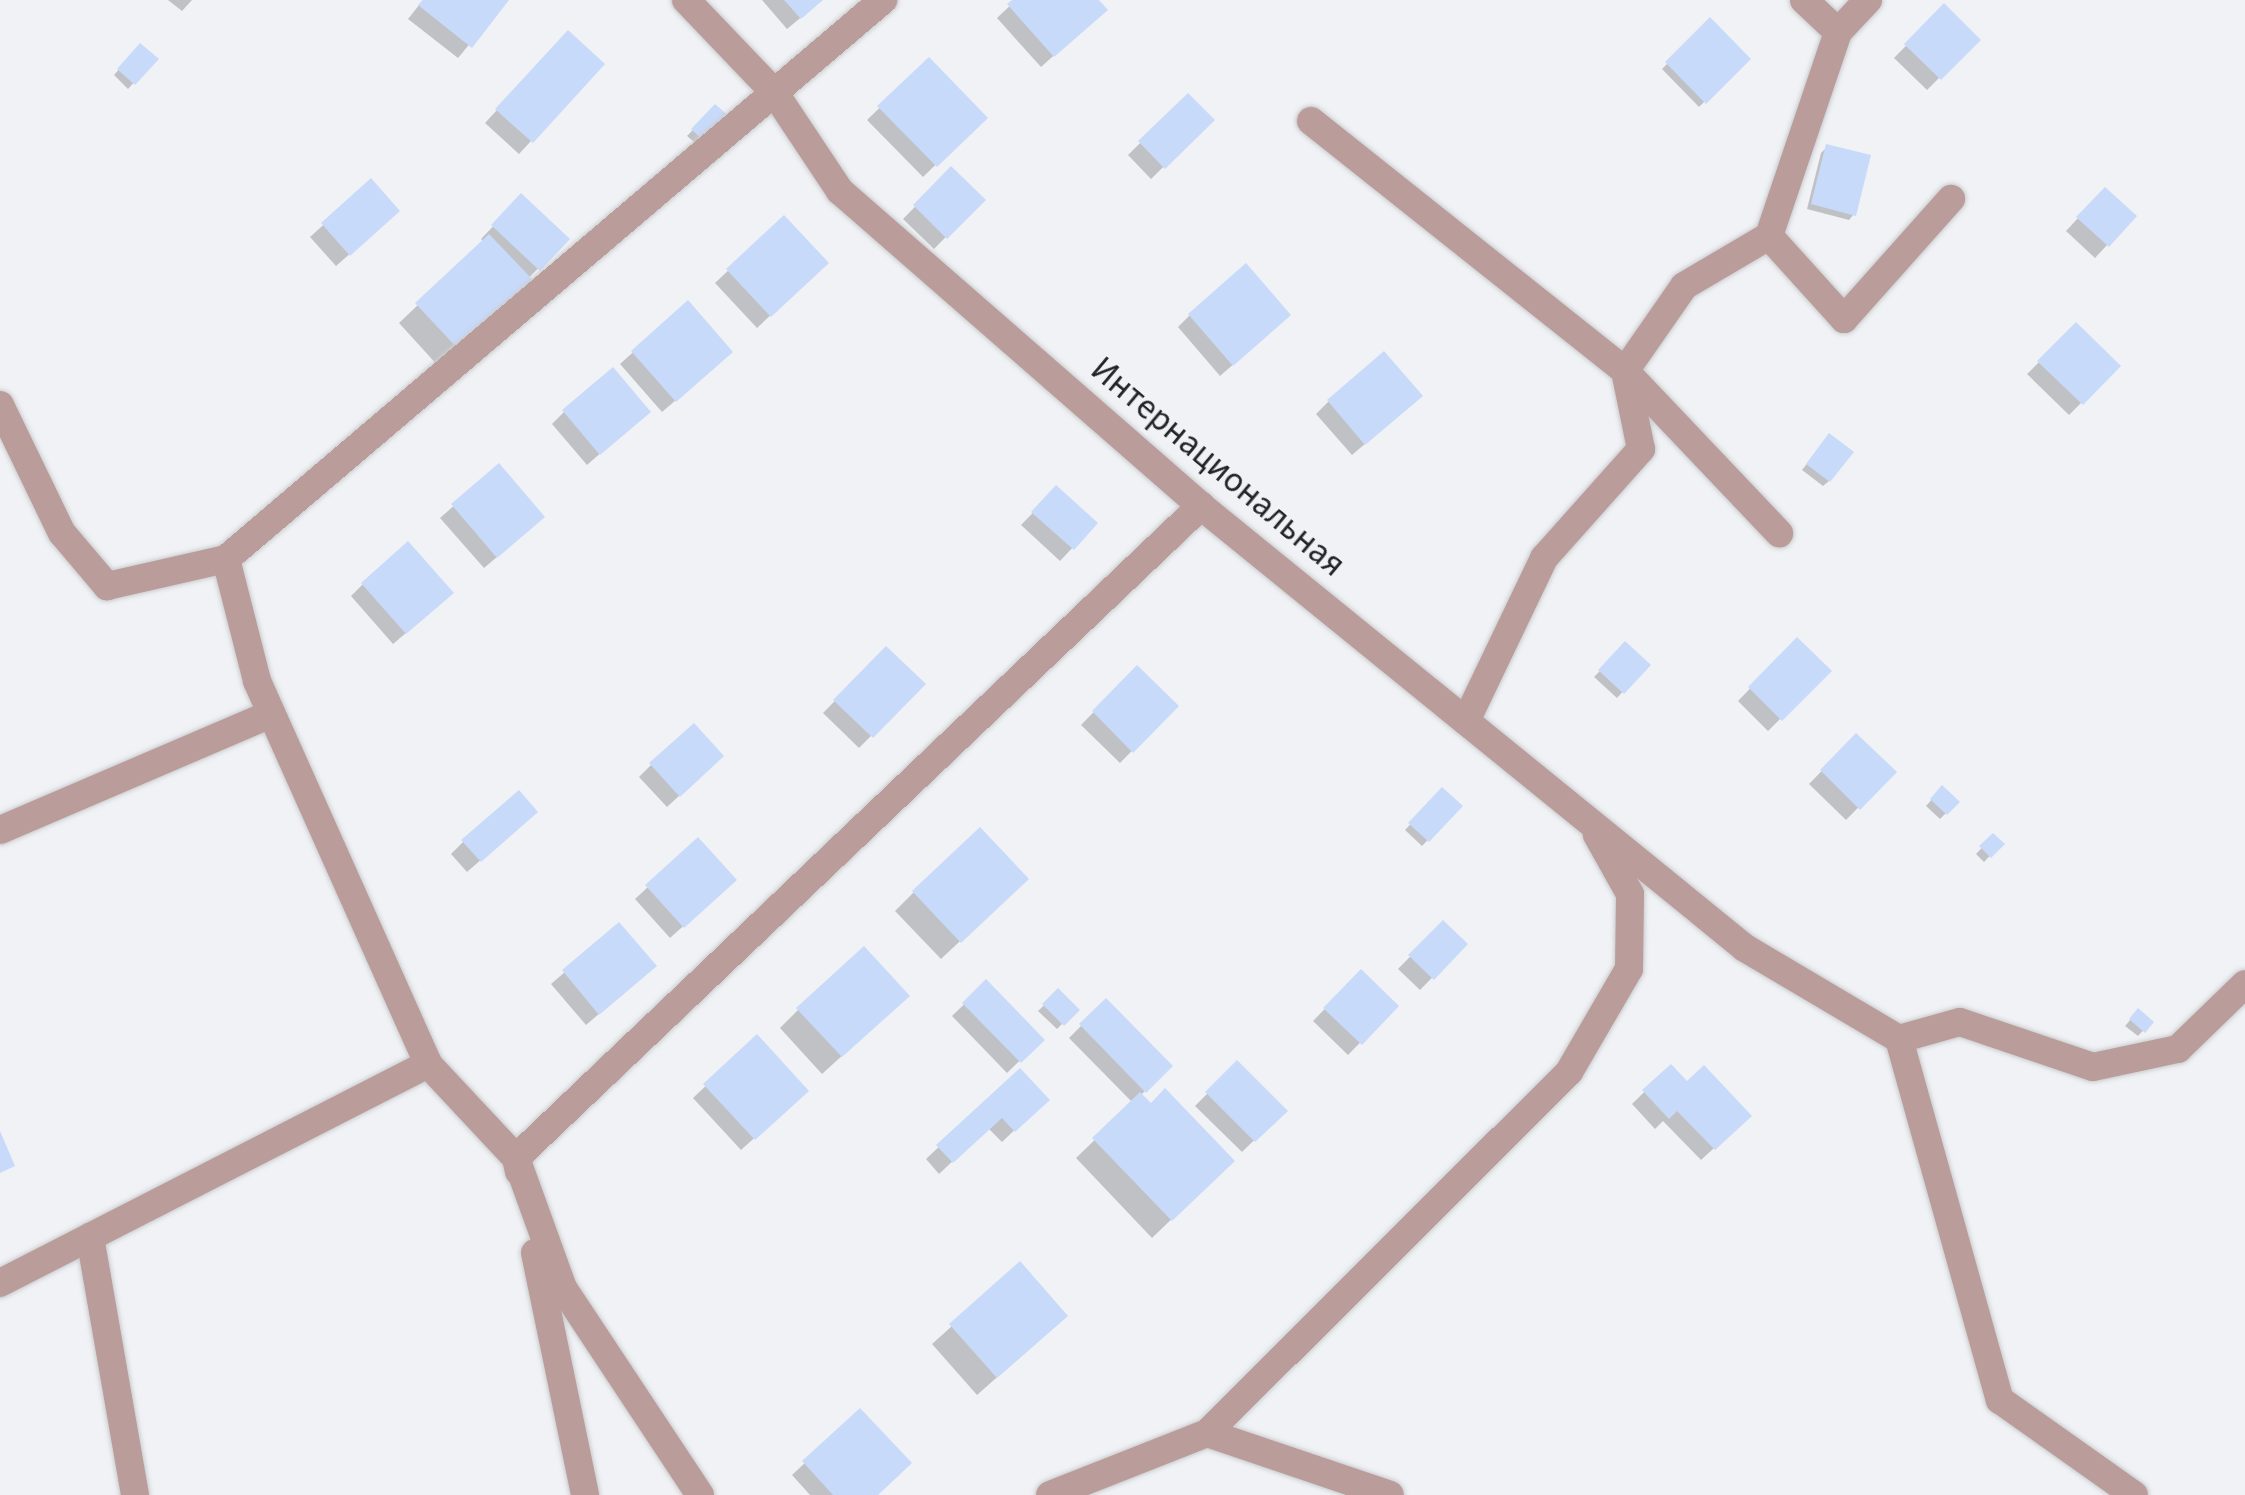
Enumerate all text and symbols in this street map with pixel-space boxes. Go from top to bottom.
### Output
street label: Интернациональная [1082,348,1354,586]

